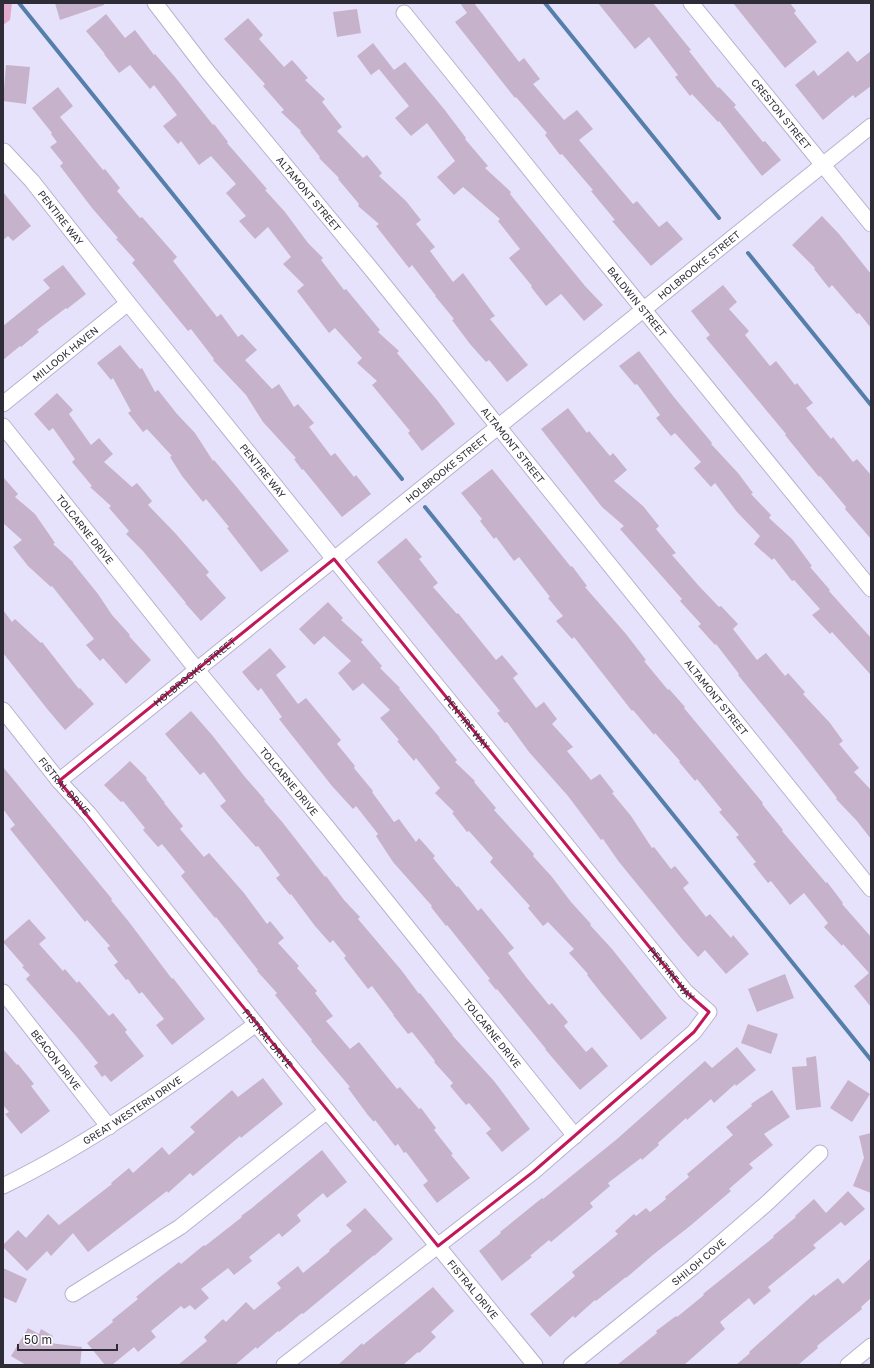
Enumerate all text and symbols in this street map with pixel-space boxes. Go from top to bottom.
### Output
street label: CRESTON STREET [749,76,814,152]
street label: ALTAMONT STREET [274,154,343,234]
street label: PENTIRE WAY [36,188,86,248]
street label: HOLBROOKE STREET [655,228,742,302]
street label: BALDWIN STREET [605,264,669,339]
street label: MILLOOK HAVEN [30,324,100,384]
street label: ALTAMONT STREET [479,405,547,485]
street label: HOLBROOKE STREET [403,432,490,505]
street label: PENTIRE WAY [238,441,289,501]
street label: TOLCARNE DRIVE [54,492,116,566]
street label: HOLBROOKE STREET [151,635,238,709]
street label: ALTAMONT STREET [682,657,751,738]
street label: PENTIRE WAY [441,693,493,752]
street label: TOLCARNE DRIVE [257,745,321,818]
street label: FISTRAL DRIVE [36,755,93,818]
street label: PENTIRE WAY [646,944,698,1003]
street label: TOLCARNE DRIVE [461,996,524,1070]
street label: FISTRAL DRIVE [240,1006,296,1071]
street label: BEACON DRIVE [29,1027,83,1092]
street label: GREAT WESTERN DRIVE [81,1073,184,1147]
street label: SHILOH COVE [669,1236,728,1288]
street label: FISTRAL DRIVE [445,1257,501,1321]
scale bar [18,1326,117,1352]
text: 50 m [24,1332,52,1347]

